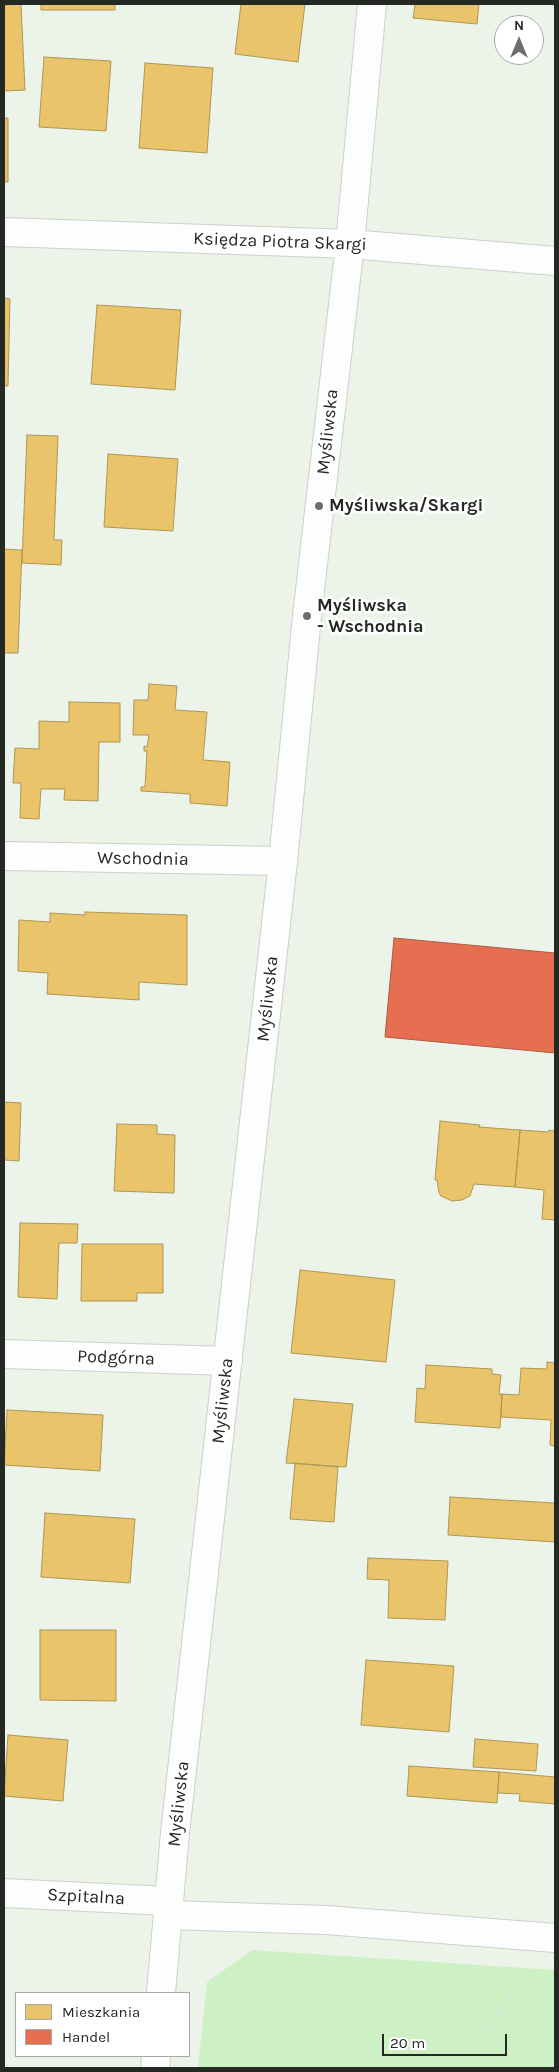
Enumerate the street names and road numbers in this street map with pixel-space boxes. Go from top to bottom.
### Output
street label: Księdza Piotra Skargi [193,228,367,256]
street label: Myśliwska [313,388,343,476]
street label: Wschodnia [97,847,189,871]
street label: Myśliwska [253,955,283,1043]
street label: Podgórna [77,1346,155,1370]
street label: Myśliwska [208,1357,238,1445]
street label: Myśliwska [164,1760,194,1848]
street label: Szpitalna [47,1884,125,1910]

